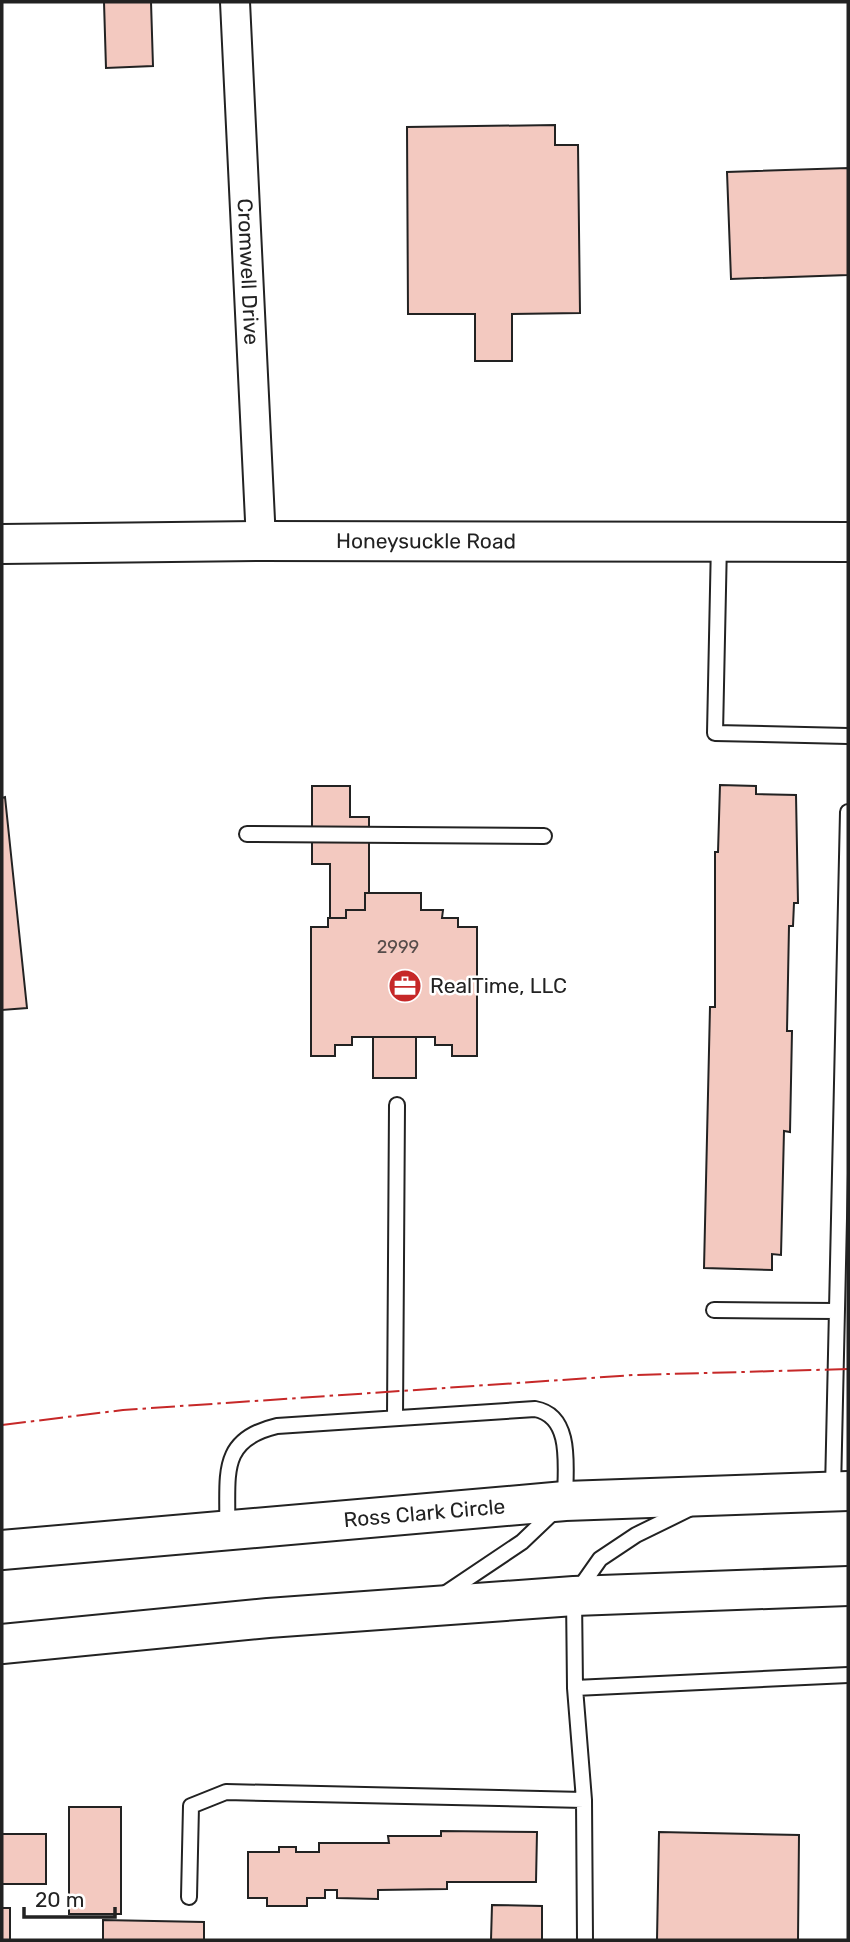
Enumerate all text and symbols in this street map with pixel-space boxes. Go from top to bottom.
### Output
street label: Cromwell Drive [232,198,265,346]
street label: Honeysuckle Road [336,528,516,553]
house number: 2999 [377,936,419,958]
office icon: RealTime, LLC [386,967,424,1005]
place label: RealTime, LLC [430,973,567,998]
street label: Ross Clark Circle [343,1493,506,1532]
scale bar [24,1876,116,1920]
text: 20 m [35,1887,84,1912]

